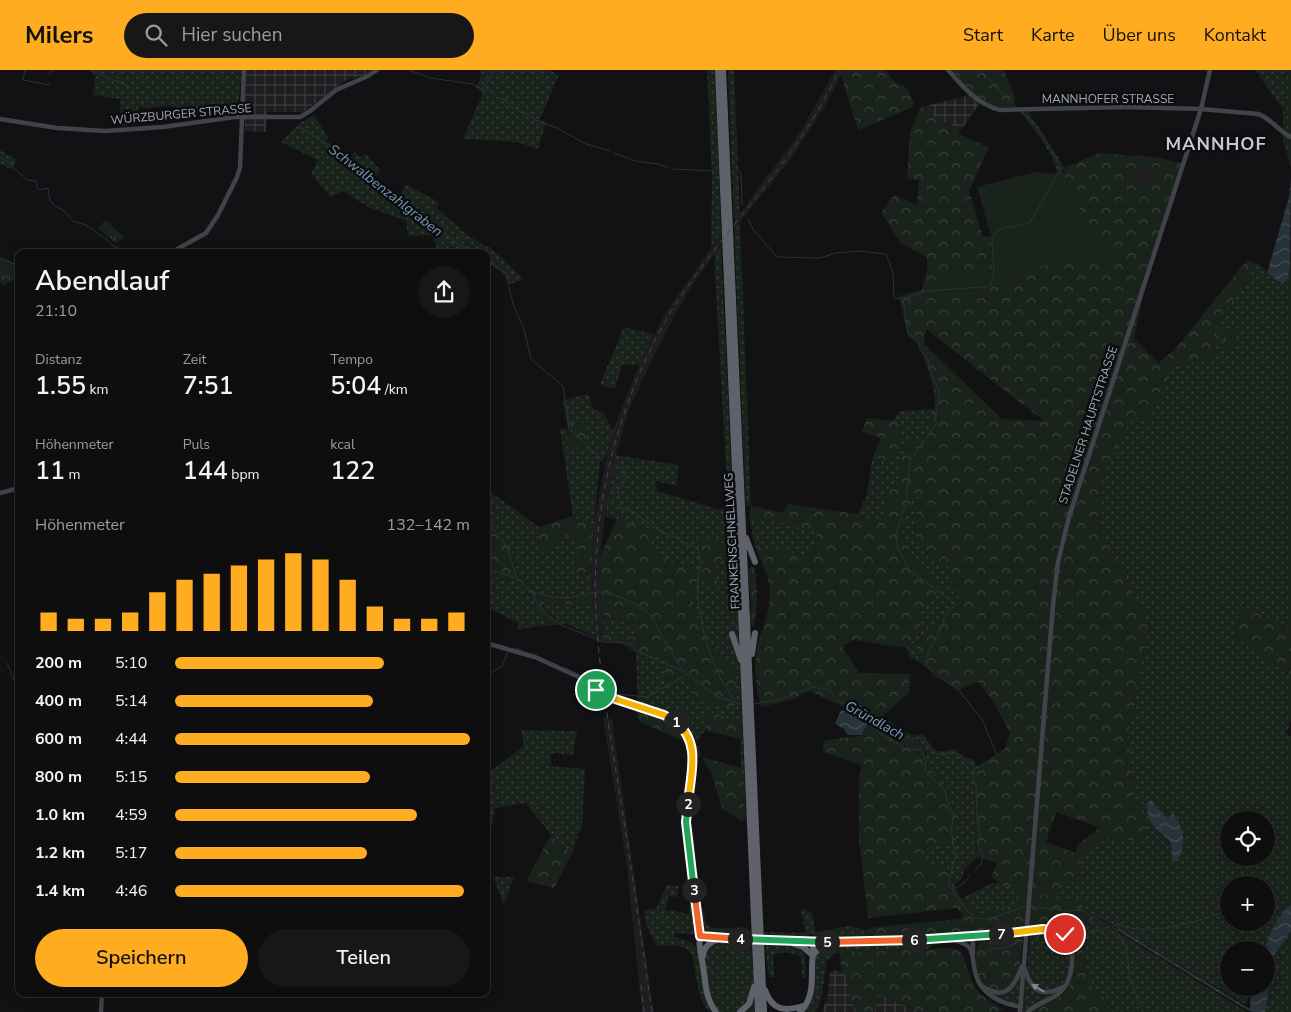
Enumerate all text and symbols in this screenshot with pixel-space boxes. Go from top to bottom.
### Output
search box [124,13,474,58]
text: Milers [25,19,94,51]
icon: search [142,21,170,49]
text: Hier suchen [182,22,282,48]
text: Start [963,23,1003,47]
text: Karte [1031,23,1075,47]
text: Über uns [1103,23,1176,47]
text: Kontakt [1204,23,1266,47]
street label: MANNHOFER STRASSE [1042,91,1174,107]
street label: WÜRZBURGER STRASSE [110,100,252,128]
district label: MANNHOF [1165,132,1267,156]
water label: Schwalbenzahlgraben [325,140,447,241]
text: Abendlauf [35,262,169,300]
button: share [418,266,470,318]
text: 21:10 [35,300,77,322]
street label: STADELNER HAUPTSTRASSE [1055,344,1121,506]
text: Distanz [35,350,82,369]
text: Zeit [183,350,206,369]
text: Tempo [330,350,373,369]
text: 1.55 [35,369,86,403]
text: 7:51 [183,369,234,403]
text: 5:04 [330,369,381,403]
text: km [86,380,109,399]
text: /km [381,380,408,399]
text: Höhenmeter [35,435,114,454]
text: Puls [183,435,210,454]
text: kcal [330,435,355,454]
text: 11 [35,454,65,488]
text: 144 [183,454,228,488]
text: 122 [330,454,375,488]
text: m [65,465,81,484]
text: bpm [228,465,260,484]
street label: FRANKENSCHNELLWEG [720,472,744,610]
text: Höhenmeter [35,514,125,536]
text: 132–142 m [387,514,470,536]
text: 200 m [35,652,82,674]
text: 5:10 [115,652,147,674]
pin [575,669,617,711]
icon: arrive [582,676,610,704]
text: 400 m [35,690,82,712]
text: 5:14 [115,690,147,712]
water label: Gründlach [842,696,908,745]
pin: 1 [664,710,688,734]
text: 1 [672,713,681,732]
text: 600 m [35,728,82,750]
text: 4:44 [115,728,147,750]
text: 800 m [35,766,82,788]
text: 5:15 [115,766,147,788]
pin: 2 [676,792,700,816]
text: 2 [684,795,693,814]
text: 1.0 km [35,804,85,826]
text: 4:59 [115,804,147,826]
map controls [1220,811,1275,996]
button: locate [1220,811,1275,866]
text: 1.2 km [35,842,85,864]
text: 5:17 [115,842,147,864]
button: + [1220,876,1275,931]
pin: 3 [682,878,706,902]
text: 1.4 km [35,880,85,902]
text: 4:46 [115,880,147,902]
text: 3 [690,881,699,900]
pin [1044,913,1086,955]
icon: check [1051,920,1079,948]
pin: 7 [988,922,1014,946]
text: 7 [997,925,1006,944]
pin: 4 [728,926,752,952]
pin: 6 [902,928,926,952]
button: Speichern [35,929,248,987]
button: Teilen [258,929,470,987]
text: 4 [736,930,745,949]
pin: 5 [814,930,840,954]
text: 6 [910,931,919,950]
text: 5 [823,933,832,952]
button: − [1220,941,1275,996]
one-way arrow [1031,983,1045,992]

